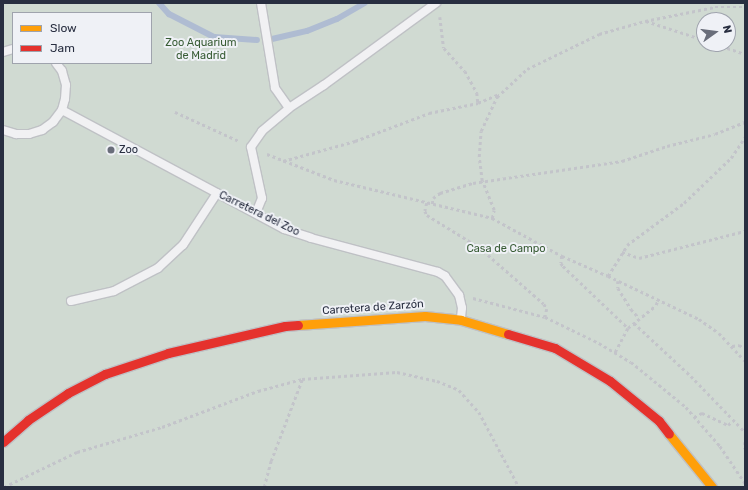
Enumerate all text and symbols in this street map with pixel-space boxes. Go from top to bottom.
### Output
legend [12,12,152,64]
north arrow [696,12,736,52]
text: Slow [50,21,77,35]
text: N [720,24,734,35]
park label: Zoo Aquarium de Madrid [165,37,237,63]
text: Jam [50,41,75,55]
place label: Zoo [119,143,138,157]
marker: Zoo [106,145,116,155]
street label: Carretera del Zoo [216,189,302,239]
park label: Casa de Campo [466,242,546,256]
street label: Carretera de Zarzón [322,298,424,318]

